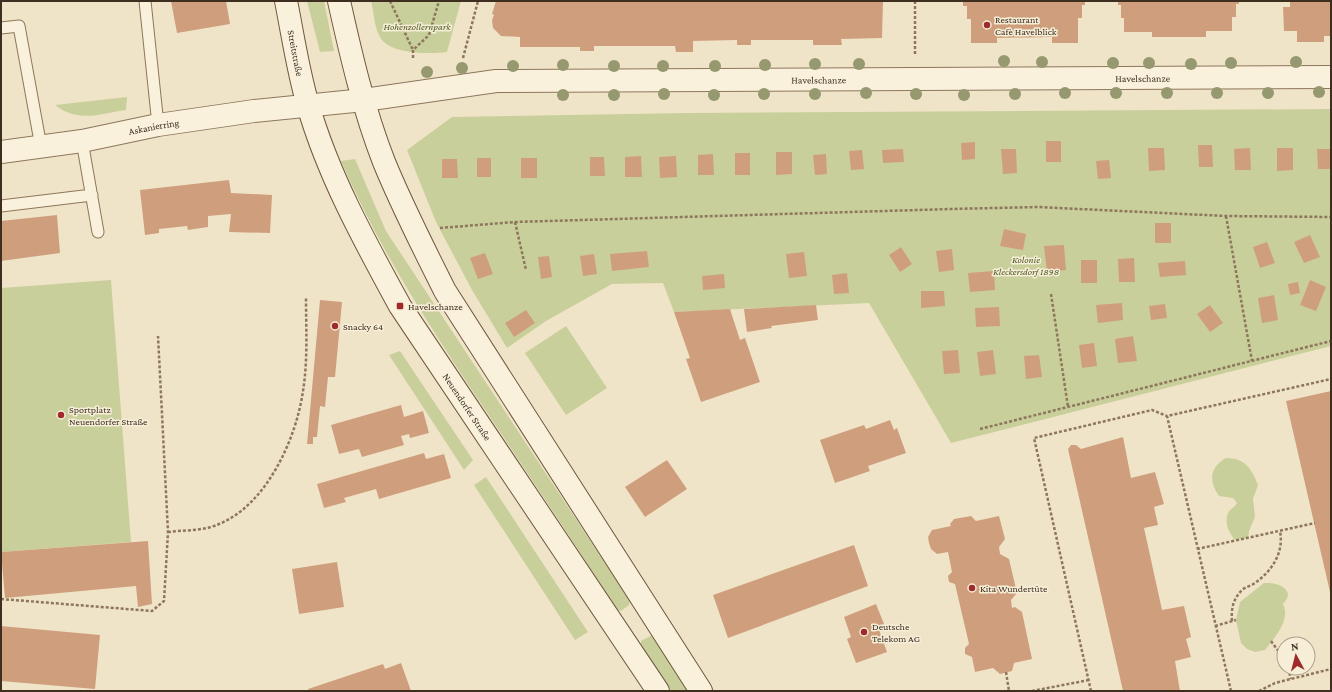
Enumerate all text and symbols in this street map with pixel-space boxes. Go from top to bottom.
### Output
place label: Restaurant Cafè Havelblick [995,14,1057,37]
marker: Restaurant Cafè Havelblick [982,20,992,30]
park label: Hohenzollernpark [383,21,451,32]
street label: Streitstraße [286,29,306,78]
street label: Havelschanze [1115,73,1171,84]
street label: Havelschanze [791,74,847,86]
street label: Askanierring [128,117,180,137]
park label: Kolonie Kleckersdorf 1898 [993,254,1059,277]
marker: Havelschanze [395,301,405,311]
place label: Havelschanze [408,301,463,312]
marker: Snacky 64 [330,321,340,331]
place label: Snacky 64 [343,321,383,332]
street label: Neuendorfer Straße [441,371,494,443]
place label: Sportplatz Neuendorfer Straße [69,404,148,427]
marker: Sportplatz Neuendorfer Straße [56,410,66,420]
marker: Kita Wundertüte [967,583,977,593]
place label: Kita Wundertüte [980,583,1048,594]
place label: Deutsche Telekom AG [872,621,920,644]
marker: Deutsche Telekom AG [859,627,869,637]
north arrow [1276,636,1316,676]
text: N [1290,640,1300,652]

